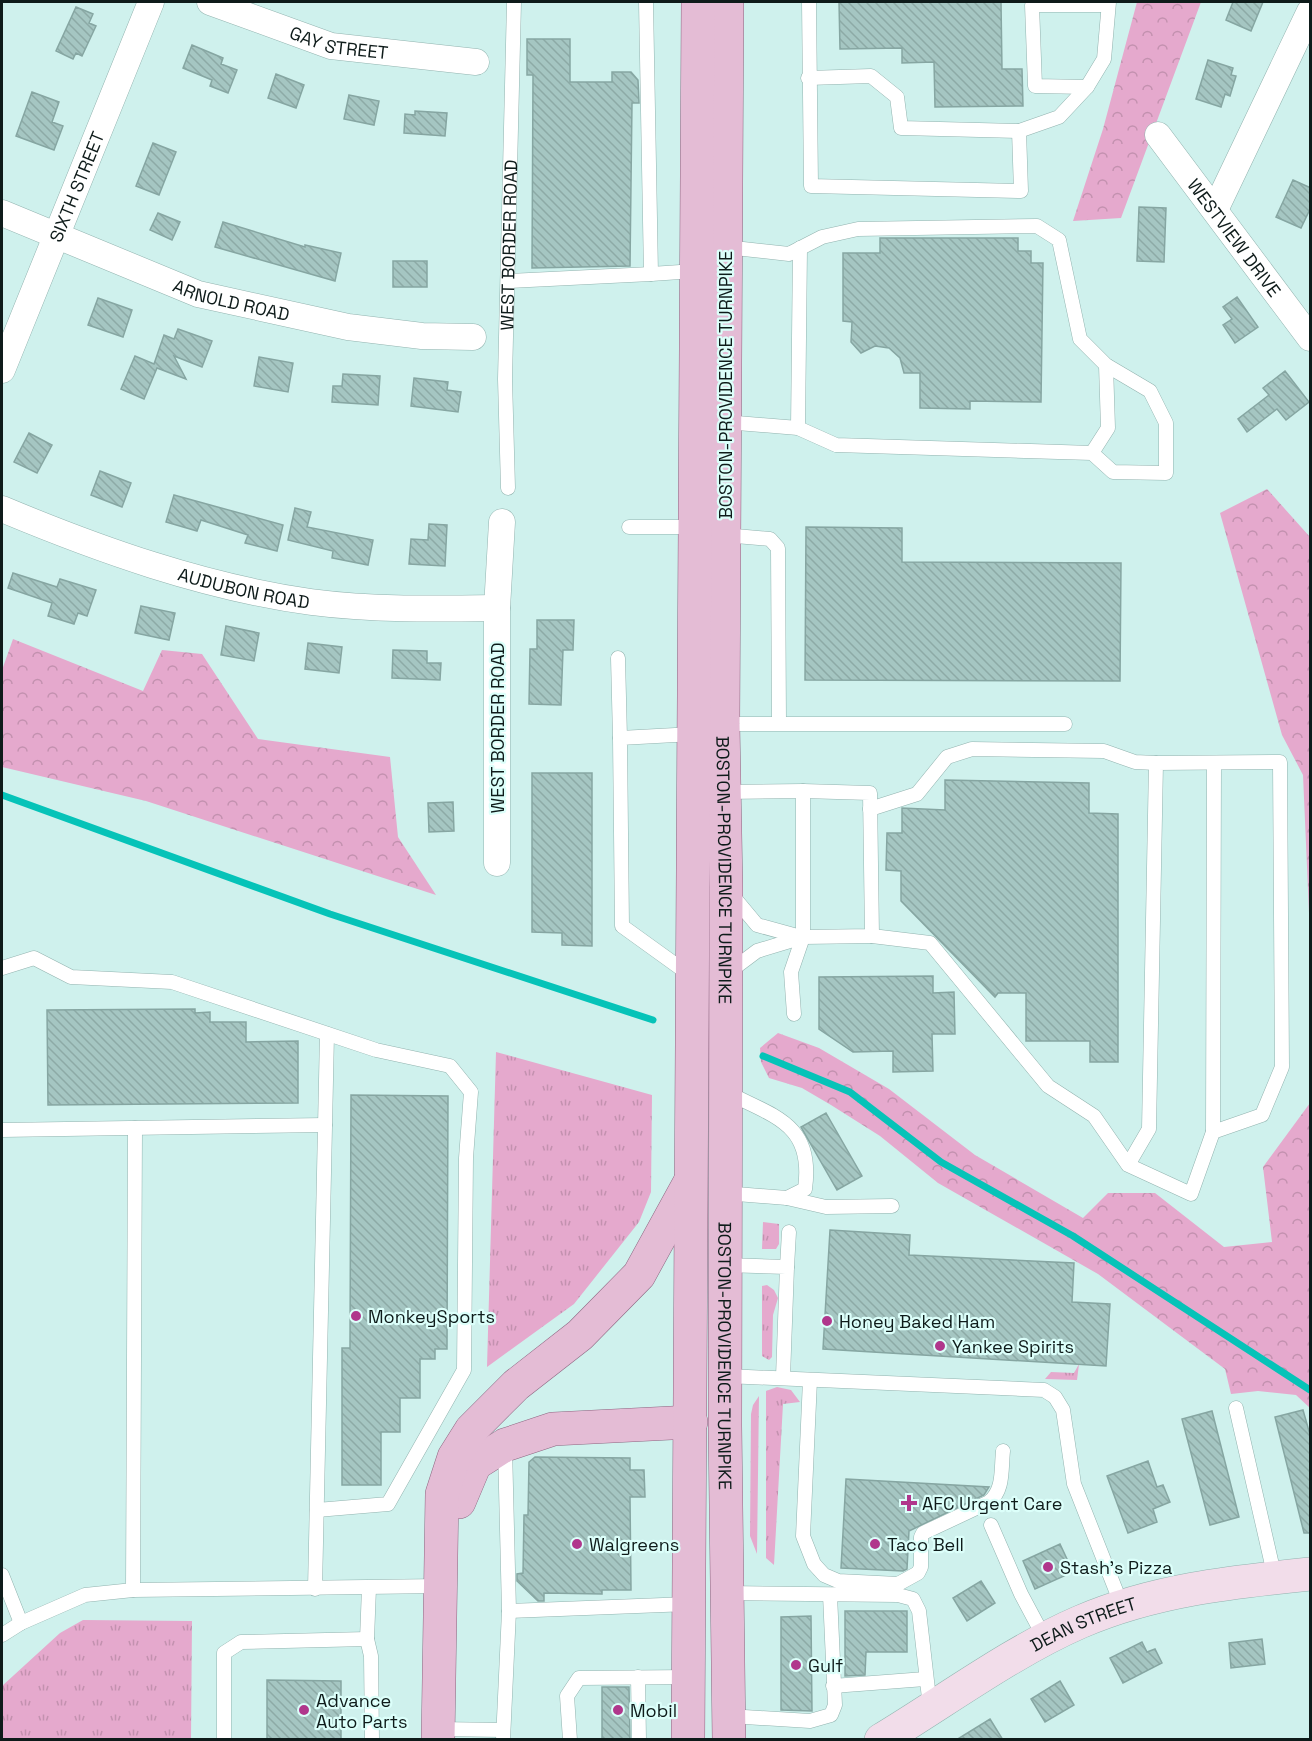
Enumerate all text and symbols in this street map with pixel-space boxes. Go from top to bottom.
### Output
street label: GAY STREET [287,20,390,64]
street label: SIXTH STREET [44,127,109,245]
street label: WEST BORDER ROAD [495,159,522,331]
street label: WESTVIEW DRIVE [1183,174,1286,301]
street label: BOSTON-PROVIDENCE TURNPIKE [714,251,737,519]
street label: ARNOLD ROAD [170,273,292,325]
street label: AUDUBON ROAD [175,562,311,613]
street label: WEST BORDER ROAD [486,643,509,813]
street label: BOSTON-PROVIDENCE TURNPIKE [712,736,738,1004]
street label: BOSTON-PROVIDENCE TURNPIKE [713,1222,737,1490]
place label: MonkeySports [368,1305,495,1328]
marker: MonkeySports [349,1309,363,1323]
place label: Honey Baked Ham [839,1310,995,1333]
marker: Honey Baked Ham [820,1314,834,1328]
place label: Yankee Spirits [952,1335,1074,1358]
marker: Yankee Spirits [933,1339,947,1353]
place label: AFC Urgent Care [922,1492,1062,1515]
marker: AFC Urgent Care [900,1494,918,1512]
place label: Walgreens [589,1533,679,1556]
place label: Taco Bell [887,1533,964,1556]
marker: Walgreens [570,1537,584,1551]
marker: Taco Bell [868,1537,882,1551]
place label: Stash's Pizza [1060,1556,1172,1579]
marker: Stash's Pizza [1041,1560,1055,1574]
street label: DEAN STREET [1026,1591,1139,1656]
place label: Gulf [808,1654,843,1677]
marker: Gulf [789,1658,803,1672]
place label: Advance Auto Parts [316,1689,408,1733]
place label: Mobil [630,1699,677,1722]
marker: Advance Auto Parts [297,1703,311,1717]
marker: Mobil [611,1703,625,1717]

